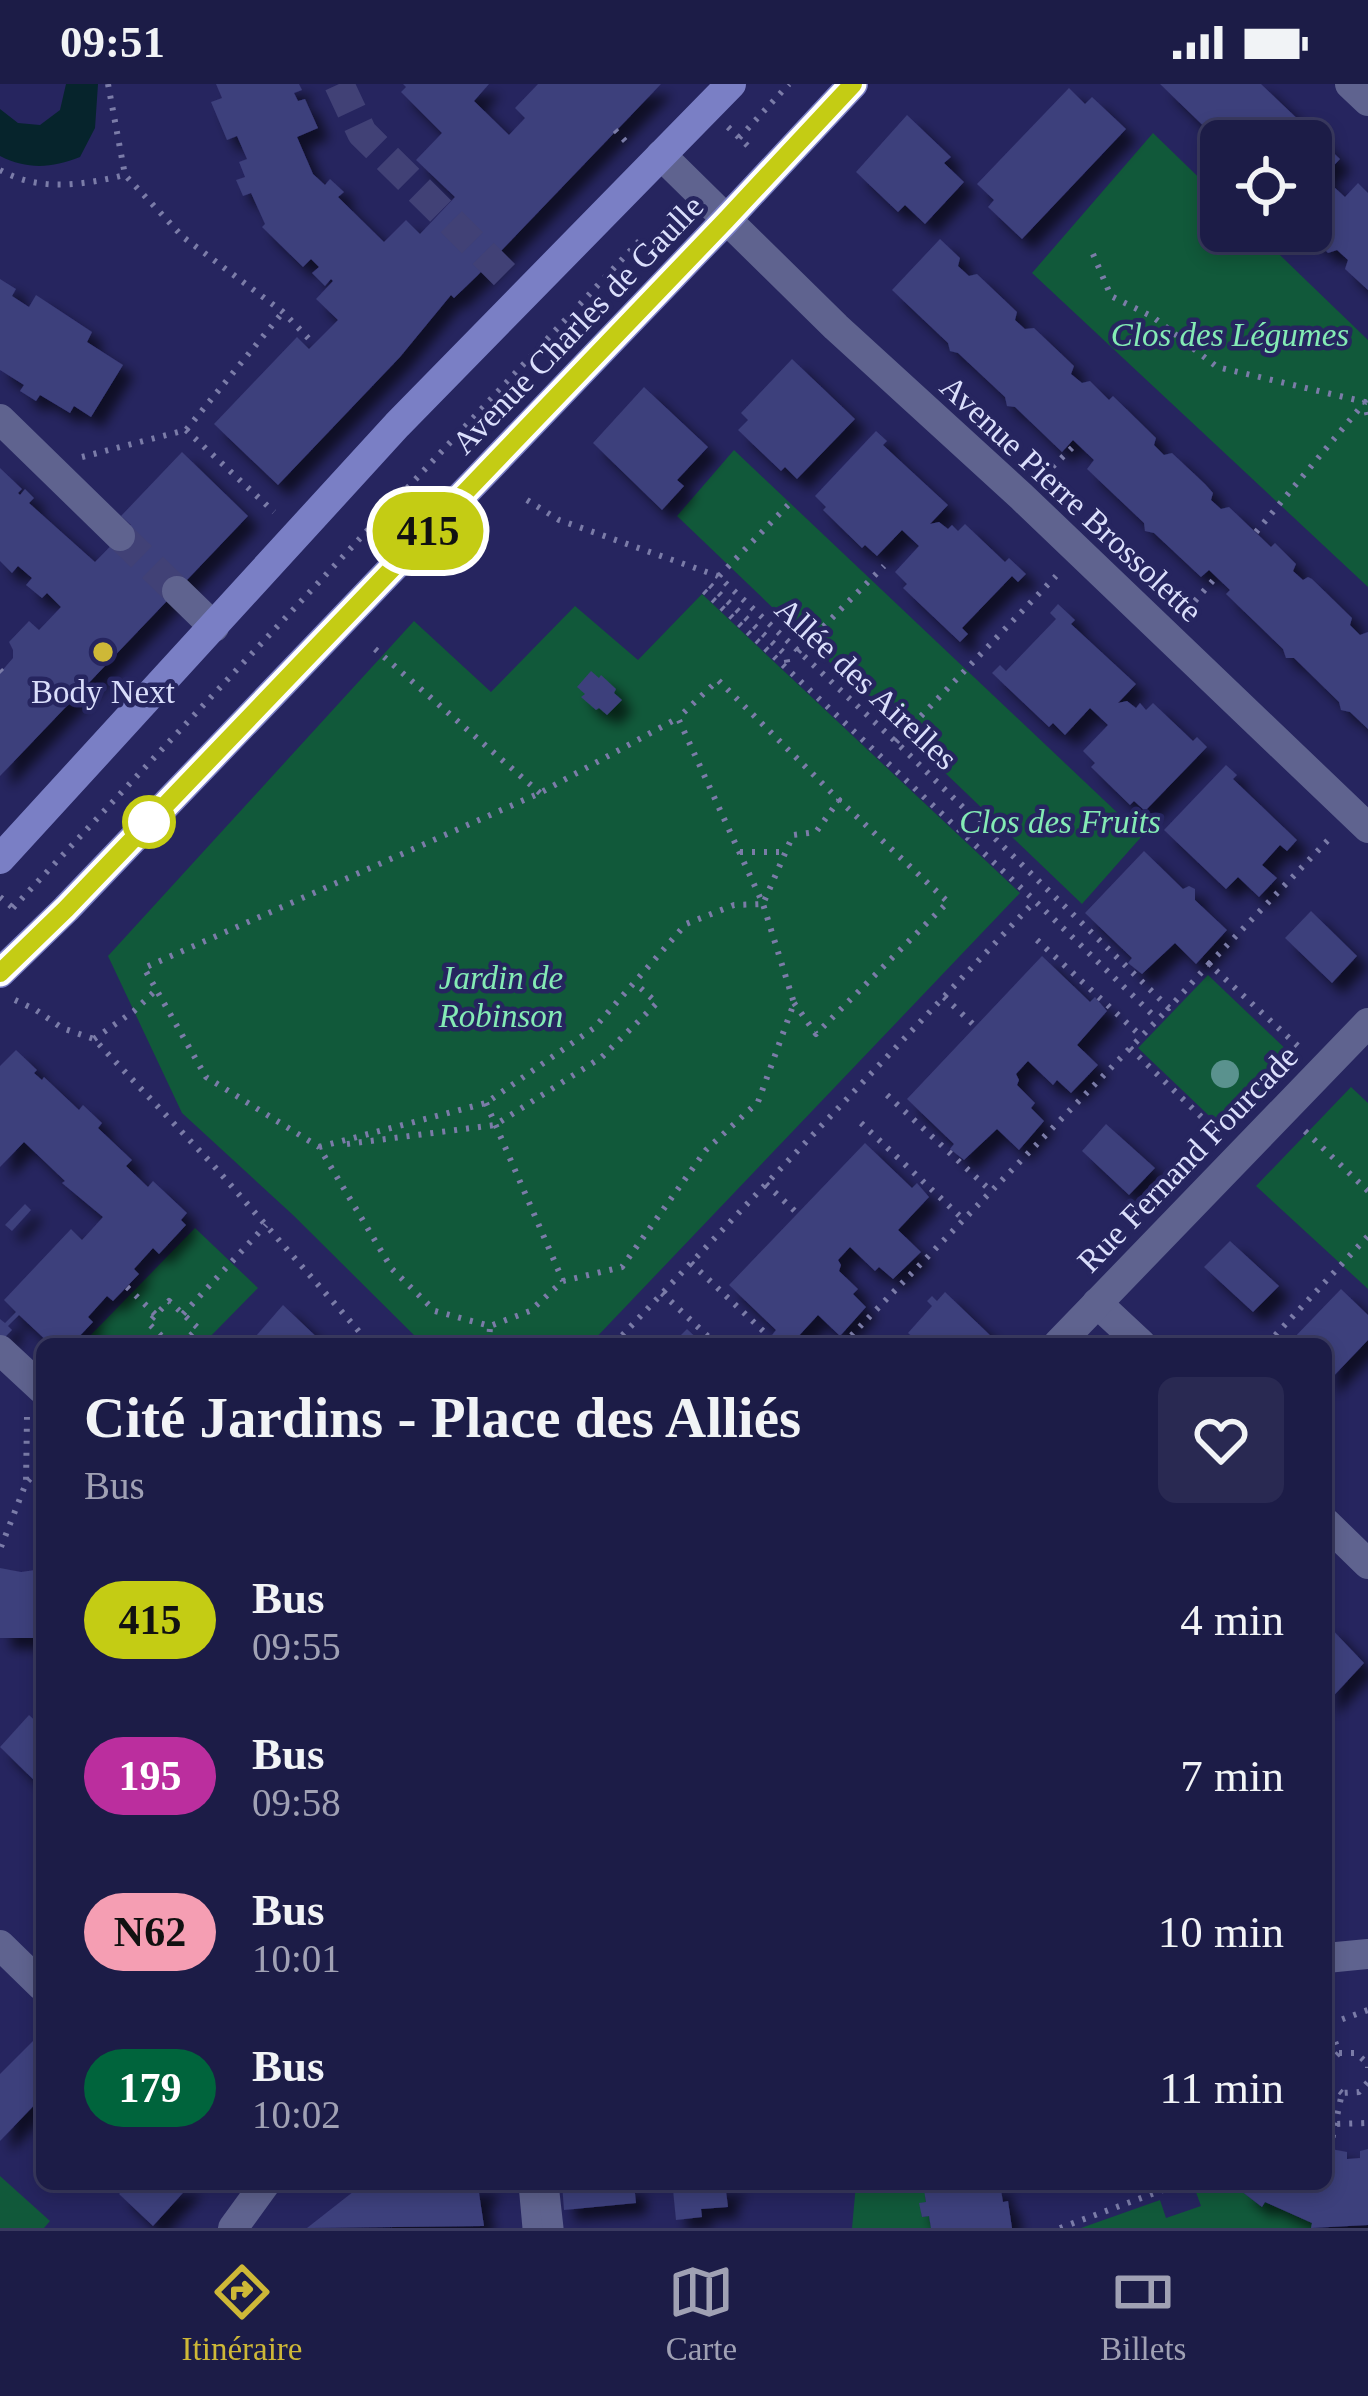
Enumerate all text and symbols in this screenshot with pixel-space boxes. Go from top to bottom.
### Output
text: 09:51 [60,17,165,67]
map controls [1200,120,1332,252]
button: locate [1200,120,1332,252]
street label: Avenue Charles de Gaulle [445,188,710,461]
park label: Clos des Légumes [1111,317,1349,353]
street label: Avenue Pierre Brossolette [933,368,1209,629]
line badge: 415 [359,492,497,570]
text: 415 [397,508,460,554]
street label: Allée des Airelles [768,591,964,777]
marker: Body Next [90,639,116,665]
place label: Body Next [31,674,175,710]
unlabelled marker [124,797,174,847]
park label: Clos des Fruits [959,804,1161,840]
park label: Jardin de Robinson [438,960,563,1034]
street label: Rue Fernand Fourcade [1070,1038,1305,1279]
button: heart [1158,1377,1284,1503]
text: Cité Jardins - Place des Alliés [84,1386,801,1449]
text: Bus [84,1464,145,1507]
text: Bus [252,1573,325,1623]
text: 4 min [1180,1595,1284,1645]
text: 415 [119,1597,182,1643]
text: 09:55 [252,1625,341,1668]
text: Bus [252,1729,325,1779]
text: 7 min [1180,1751,1284,1801]
text: 195 [119,1753,182,1799]
text: 09:58 [252,1781,341,1824]
text: Bus [252,1885,325,1935]
text: 10 min [1158,1907,1284,1957]
text: N62 [114,1909,186,1955]
text: 10:01 [252,1937,341,1980]
text: Bus [252,2041,325,2091]
text: 11 min [1159,2063,1284,2113]
text: 179 [119,2065,182,2111]
text: 10:02 [252,2093,341,2136]
tab: Itinéraire [182,2259,302,2368]
tab: Carte [666,2259,737,2368]
tab: Billets [1100,2259,1186,2368]

